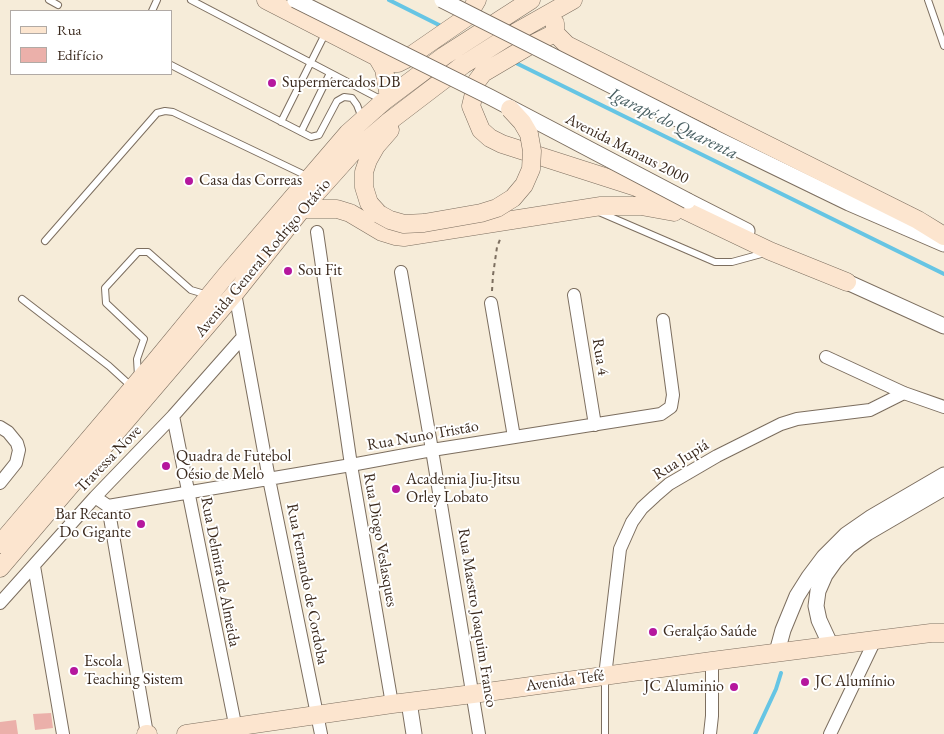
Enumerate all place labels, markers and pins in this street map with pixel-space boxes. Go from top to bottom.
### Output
place label: Supermercados DB [282,73,400,93]
marker: Supermercados DB [266,77,278,89]
place label: Casa das Correas [199,171,302,191]
marker: Casa das Correas [183,175,195,187]
place label: Sou Fit [298,261,342,281]
marker: Sou Fit [282,265,294,277]
place label: Quadra de Futebol Oésio de Melo [176,447,291,485]
marker: Quadra de Futebol Oésio de Melo [160,460,172,472]
place label: Academia Jiu-Jitsu Orley Lobato [406,470,520,508]
marker: Academia Jiu-Jitsu Orley Lobato [390,483,402,495]
place label: Bar Recanto Do Gigante [55,505,131,543]
marker: Bar Recanto Do Gigante [135,518,147,530]
place label: Geralção Saúde [663,622,757,642]
marker: Geralção Saúde [647,626,659,638]
place label: Escola Teaching Sistem [84,652,183,690]
marker: Escola Teaching Sistem [68,665,80,677]
place label: JC Alumínio [815,672,895,692]
marker: JC Alumínio [799,676,811,688]
place label: JC Aluminio [644,677,724,697]
marker: JC Aluminio [728,681,740,693]

